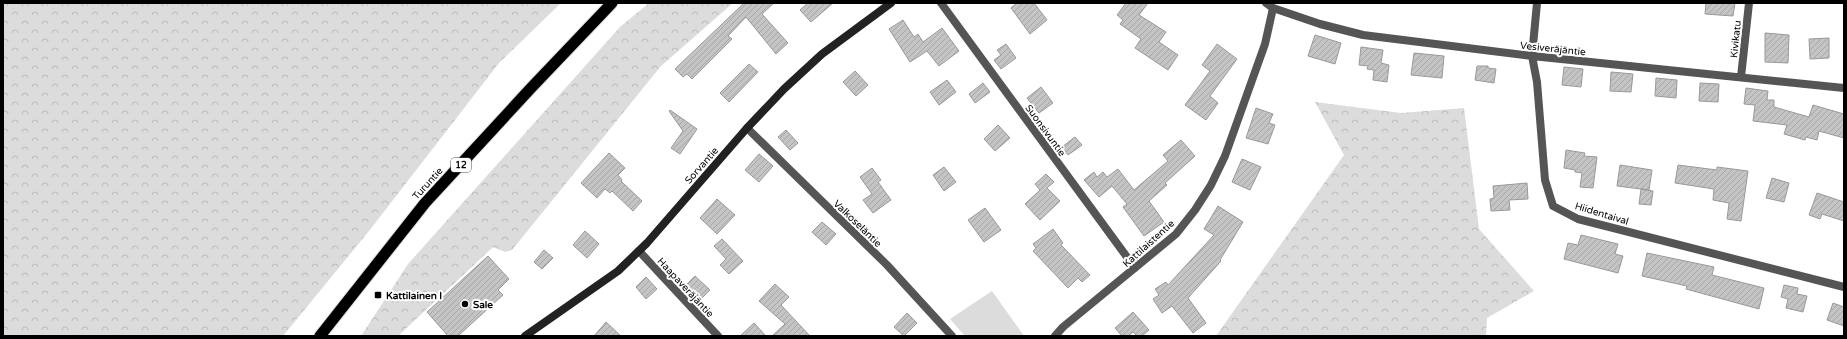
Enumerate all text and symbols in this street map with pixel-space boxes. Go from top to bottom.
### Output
street label: Kivikatu [1728,20,1744,59]
street label: Vesiveräjäntie [1520,40,1587,58]
street label: Suonsivuntie [1022,102,1068,159]
street label: Sorvantie [683,145,721,187]
road number: 12 [451,158,471,172]
street label: Turuntie [410,165,446,202]
street label: Valkoseläntie [831,198,884,250]
street label: Hiidentaival [1573,200,1630,228]
street label: Kattilaistentie [1120,217,1177,270]
street label: Haapaveräjäntie [655,255,716,320]
marker: Kattilainen I [373,290,383,300]
place label: Kattilainen I [386,290,442,302]
marker: Sale [460,299,470,309]
place label: Sale [473,299,493,311]

